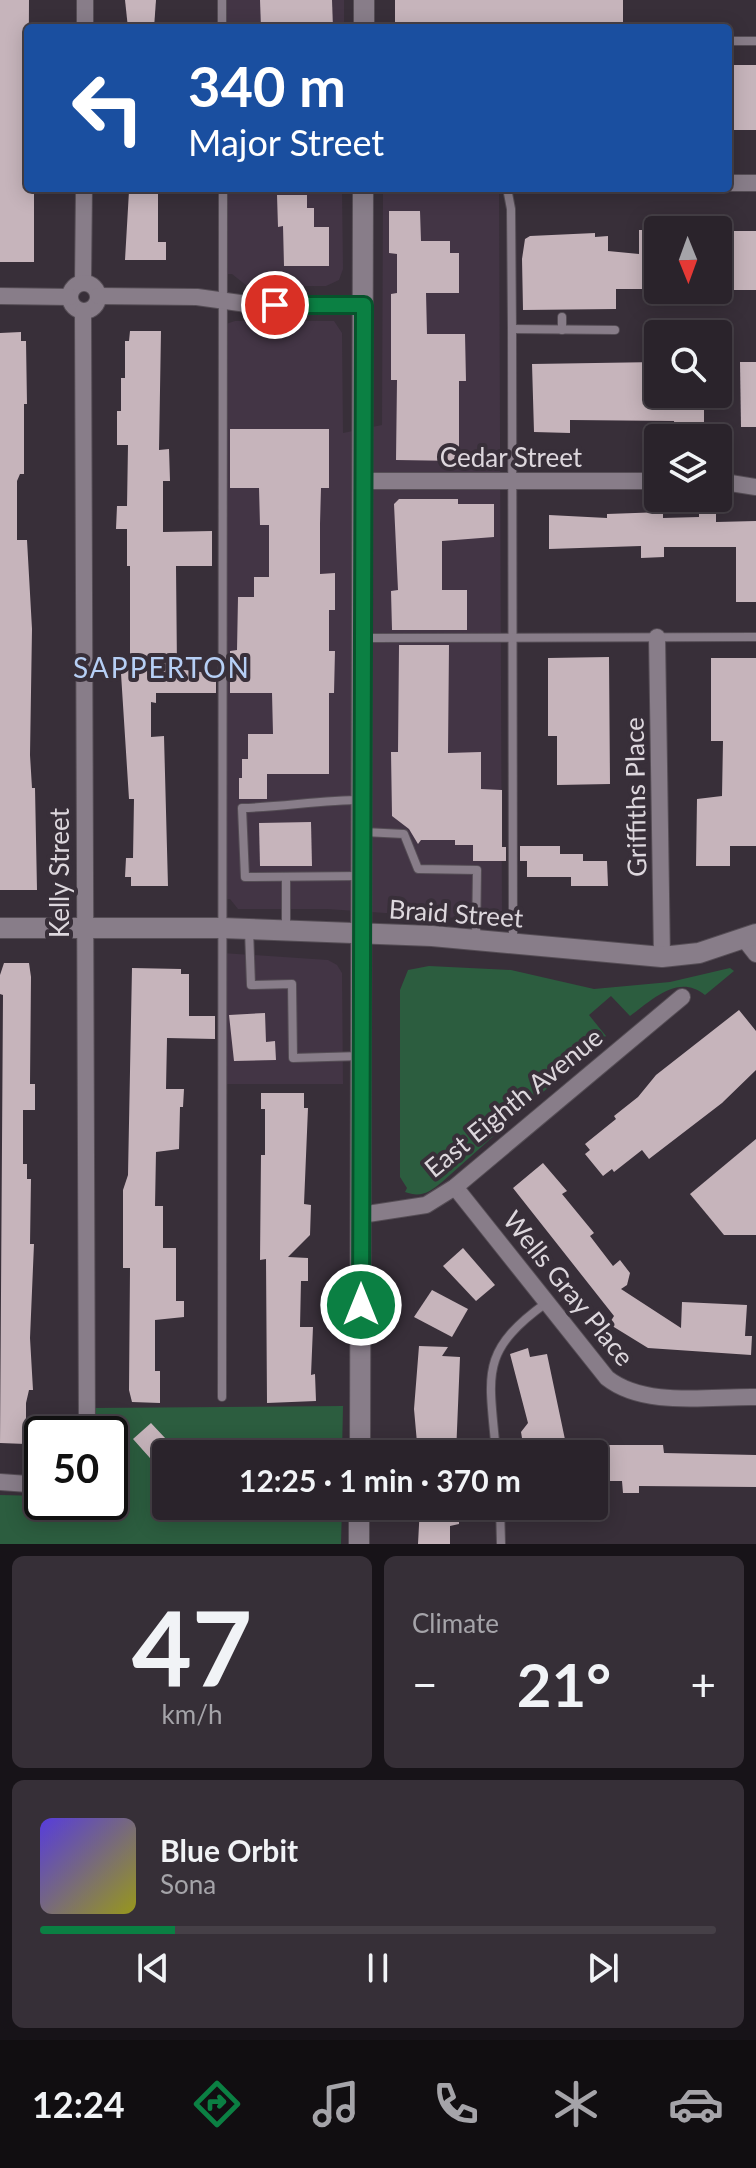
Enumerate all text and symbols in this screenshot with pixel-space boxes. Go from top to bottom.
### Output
text: 340 m [188,52,346,119]
icon: left [56,56,160,160]
text: Major Street [188,120,384,164]
north arrow [644,216,732,304]
map controls [644,216,732,512]
pin [241,271,309,339]
icon: arrive [253,283,297,327]
button: search [644,320,732,408]
button: layers [644,424,732,512]
street label: Cedar Street [440,441,583,473]
district label: SAPPERTON [73,650,251,684]
street label: Griffiths Place [618,717,652,877]
street label: Kelly Street [43,807,75,938]
street label: Braid Street [388,892,525,934]
street label: East Eighth Avenue [418,1020,608,1184]
street label: Wells Gray Place [497,1204,641,1372]
position arrow [319,1263,403,1347]
speed limit sign: 50 [24,1416,128,1520]
text: 12:25 · 1 min · 370 m [239,1462,521,1498]
text: 47 [132,1583,252,1708]
text: Climate [412,1607,499,1639]
text: 21° [517,1648,611,1720]
text: − [412,1658,438,1710]
text: + [690,1658,716,1710]
text: km/h [162,1698,222,1730]
text: Blue Orbit [160,1832,298,1868]
text: Sona [160,1868,216,1900]
icon: previous [131,1946,175,1990]
icon: pause [356,1946,400,1990]
icon: next [581,1946,625,1990]
icon: directions [189,2076,245,2132]
icon: music [308,2076,364,2132]
icon: phone [428,2076,484,2132]
icon: climate [548,2076,604,2132]
icon: car [668,2076,724,2132]
text: 12:24 [32,2082,125,2126]

